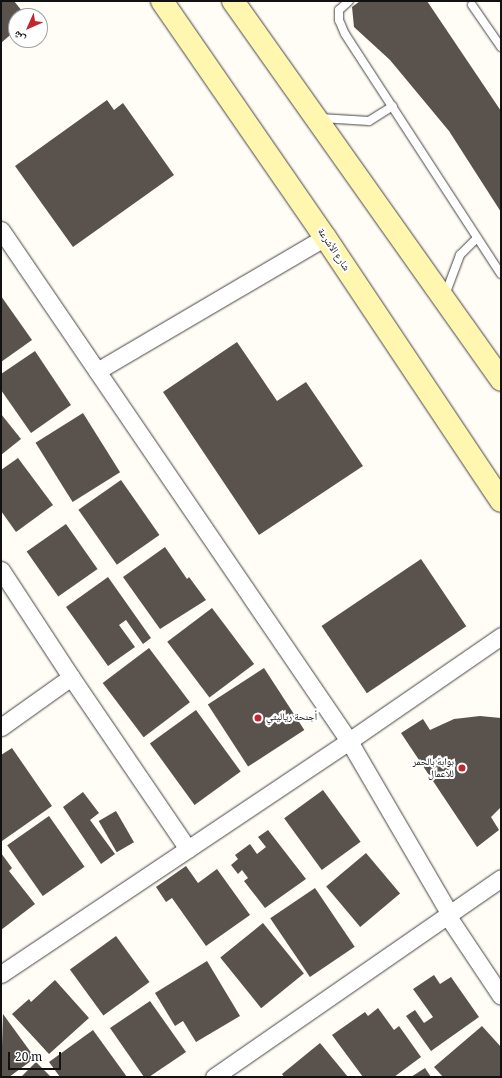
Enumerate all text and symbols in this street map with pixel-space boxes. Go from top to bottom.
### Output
north arrow [8,8,48,48]
text: ش [9,25,31,47]
street label: شارع الأشرعة [314,226,352,274]
place label: أجنحة رياليتي [266,712,317,724]
marker: أجنحة رياليتي [253,713,263,723]
place label: بوابة بالحمر للاعمال [412,756,454,780]
marker: بوابة بالحمر للاعمال [457,763,467,773]
scale bar [10,1044,63,1070]
text: 20 m [15,1048,42,1069]

